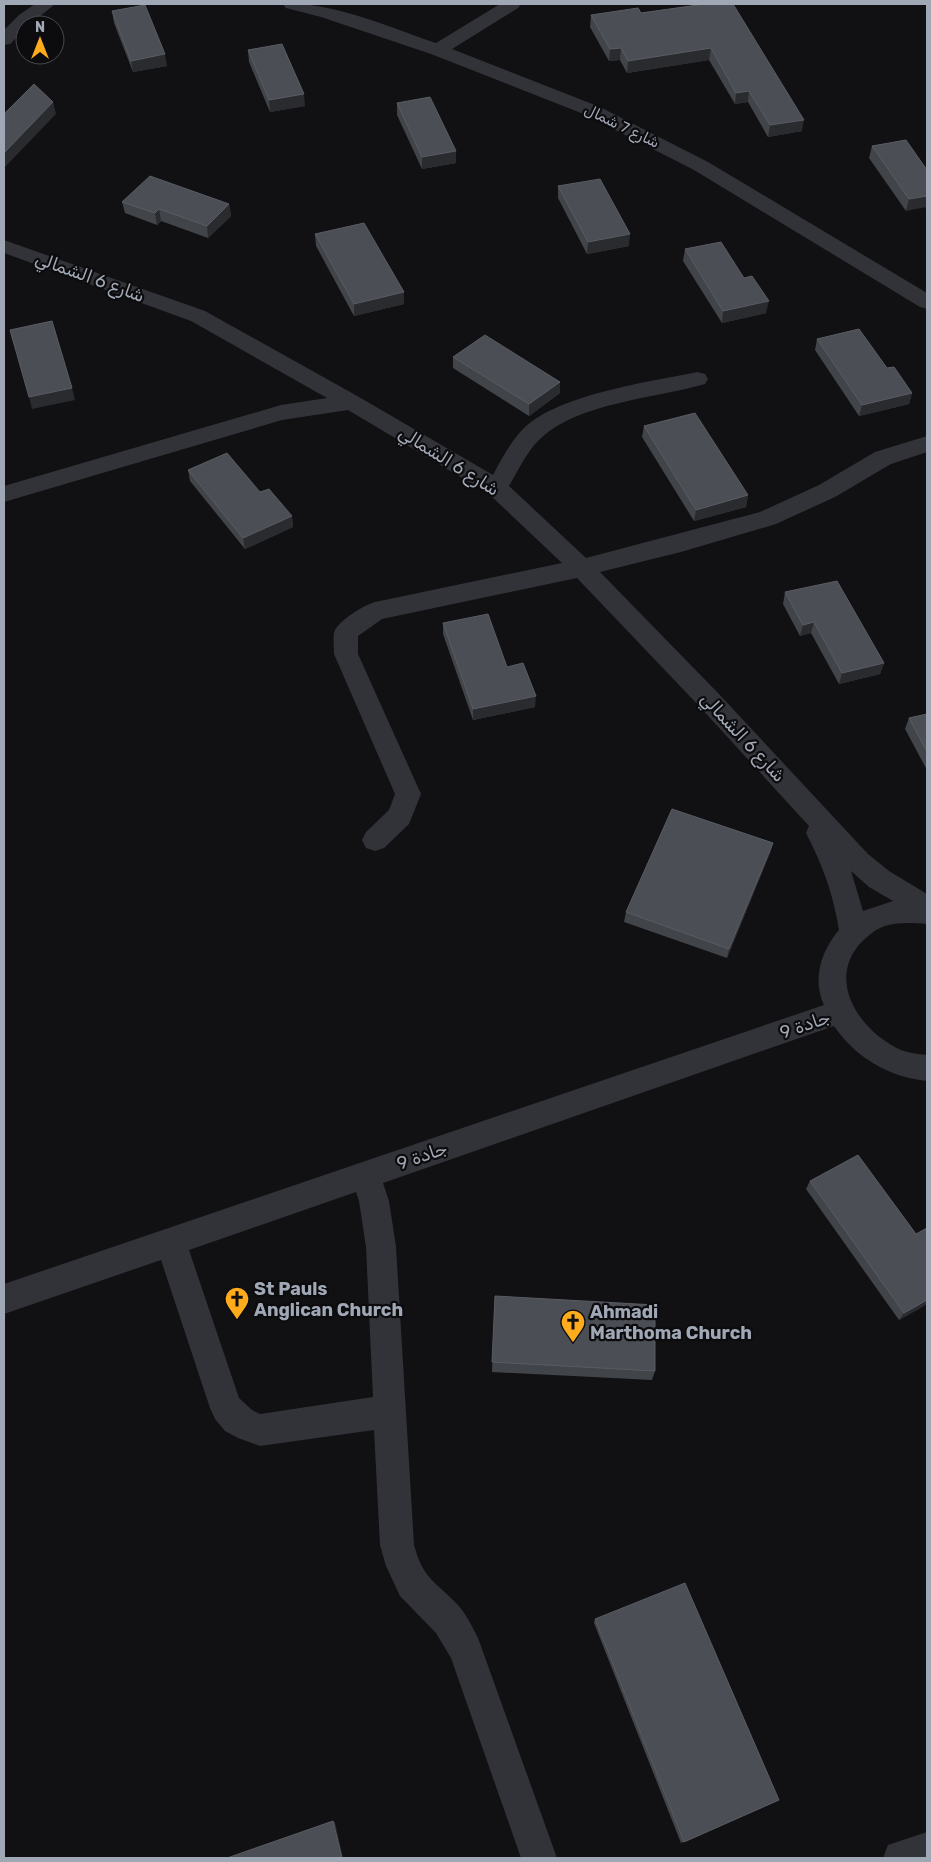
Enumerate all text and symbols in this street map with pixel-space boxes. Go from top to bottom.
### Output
north arrow [15,15,65,65]
text: N [35,19,45,36]
street label: شارع 7 شمال [581,100,662,154]
street label: شارع 6 الشمالي [32,247,148,309]
street label: شارع 6 الشمالي [393,421,503,502]
street label: شارع 6 الشمالي [694,688,790,788]
street label: جادة 9 [777,1006,833,1044]
street label: جادة 9 [394,1137,450,1175]
place label: St Pauls Anglican Church [254,1278,403,1321]
church icon: St Pauls Anglican Church [224,1286,250,1320]
place label: Ahmadi Marthoma Church [590,1301,752,1344]
church icon: Ahmadi Marthoma Church [560,1309,586,1343]

